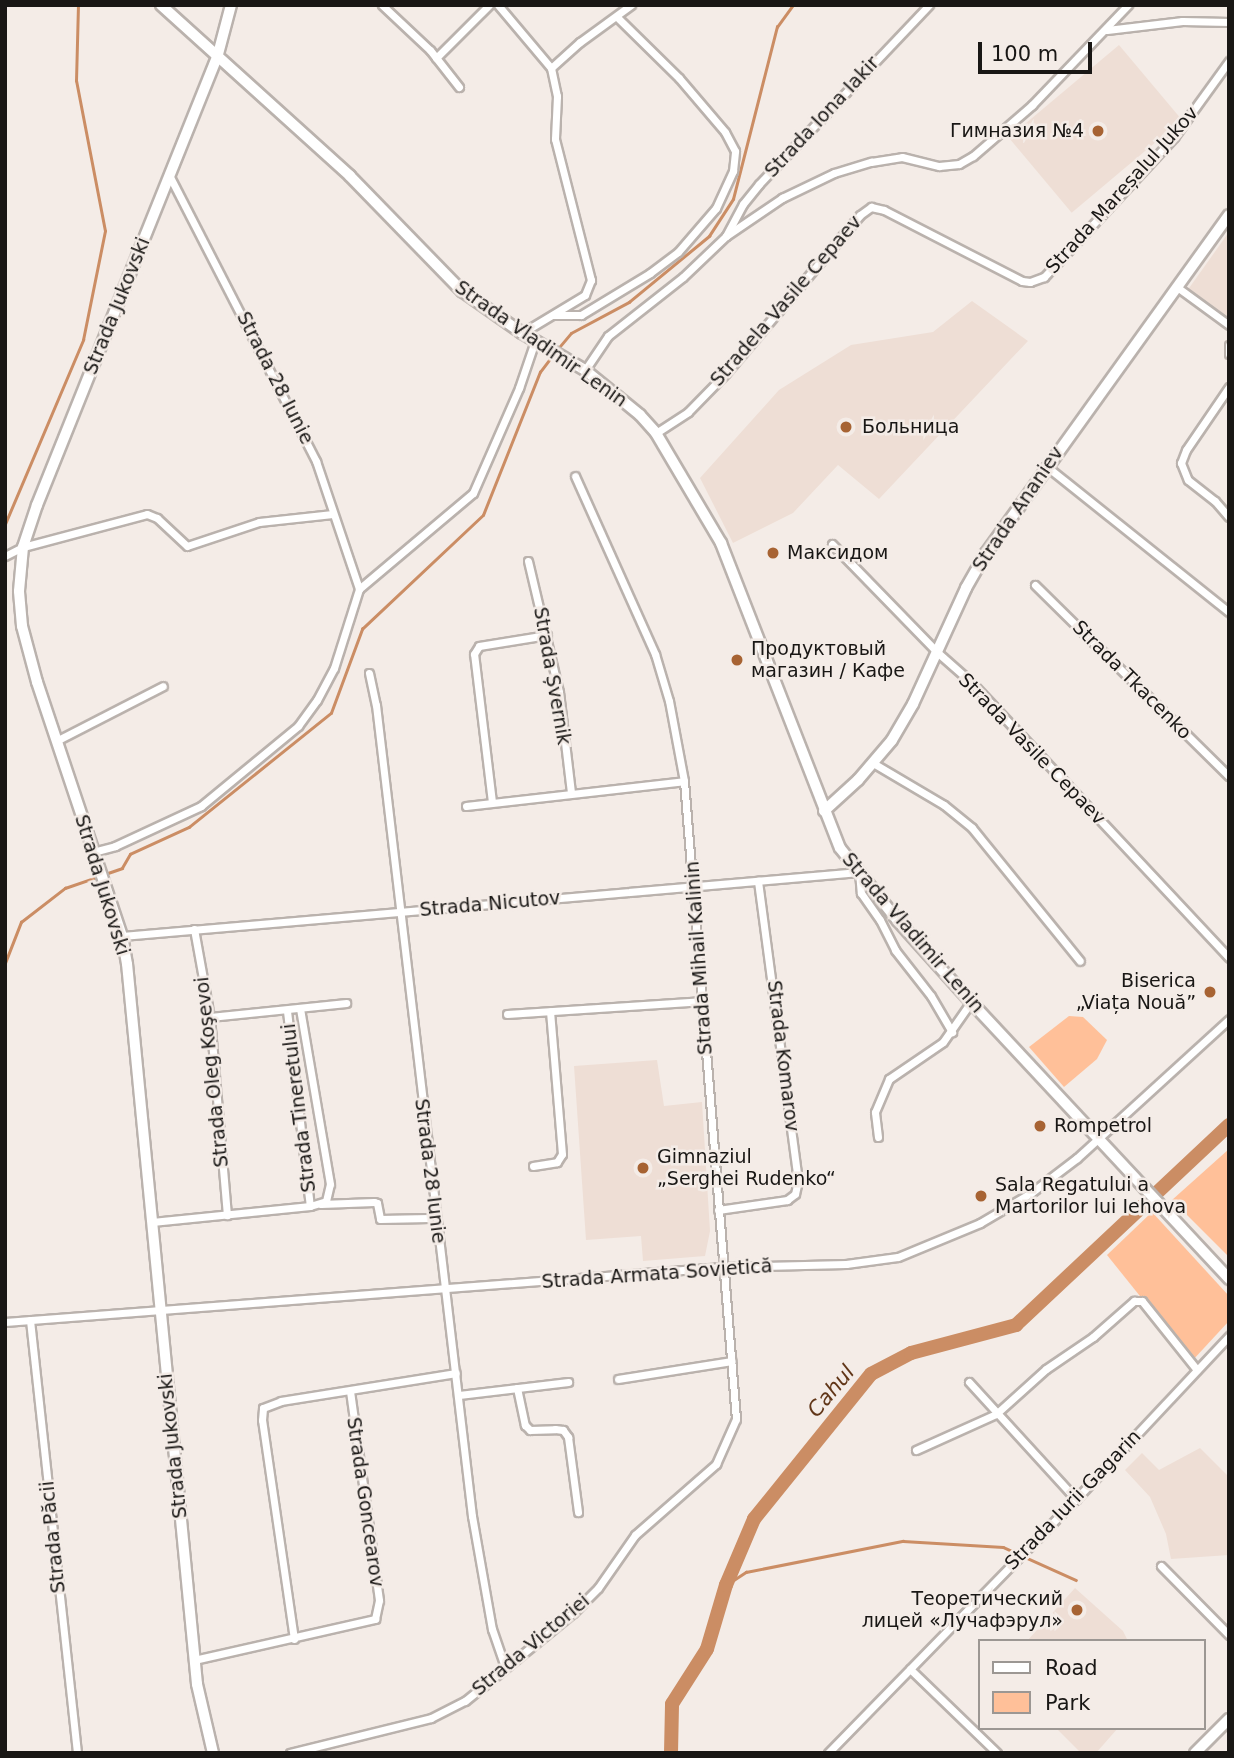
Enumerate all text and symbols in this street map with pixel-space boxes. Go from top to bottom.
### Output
scale bar [982,28,1096,72]
text: 100 m [991,42,1058,66]
street label: Strada Iona Iakir [760,52,884,182]
street label: Strada Mareșalul Jukov [1041,102,1203,278]
place label: Гимназия №4 [950,120,1084,142]
marker: Гимназия №4 [1090,123,1106,139]
street label: Stradela Vasile Cepaev [706,211,866,391]
street label: Strada Jukovski [79,234,155,378]
street label: Strada Vladimir Lenin [451,276,631,412]
street label: Strada 28 Iunie [232,308,318,448]
place label: Больница [862,416,959,438]
marker: Больница [836,417,856,437]
street label: Strada Ananiev [968,442,1068,576]
place label: Максидом [787,542,888,564]
marker: Максидом [765,545,781,561]
street label: Strada Șvernik [529,605,575,747]
street label: Strada Tkacenko [1068,616,1196,744]
place label: Продуктовый магазин / Кафе [751,638,905,682]
marker: Продуктовый магазин / Кафе [729,652,745,668]
street label: Strada Vasile Cepaev [954,669,1110,829]
street label: Strada Jukovski [70,812,134,958]
street label: Strada Vladimir Lenin [837,848,989,1018]
street label: Strada Mihail Kalinin [681,860,717,1056]
street label: Strada Nicutov [419,886,561,922]
place label: Biserica „Viața Nouă” [1076,970,1196,1014]
street label: Strada Oleg Koşevoi [191,976,233,1168]
street label: Strada Komarov [762,979,804,1133]
marker: Biserica „Viața Nouă” [1202,984,1218,1000]
street label: Strada Tineretului [277,1022,321,1194]
street label: Strada 28 Iunie [410,1097,450,1245]
place label: Rompetrol [1054,1115,1152,1137]
marker: Rompetrol [1032,1118,1048,1134]
place label: Gimnaziul „Serghei Rudenko“ [657,1146,836,1190]
marker: Gimnaziul „Serghei Rudenko“ [635,1160,651,1176]
place label: Sala Regatului a Martorilor lui Iehova [995,1174,1186,1218]
marker: Sala Regatului a Martorilor lui Iehova [973,1188,989,1204]
street label: Strada Armata Sovietică [541,1255,773,1293]
water label: Cahul [802,1360,860,1422]
street label: Strada Jukovski [154,1372,192,1520]
street label: Strada Goncearov [342,1416,388,1588]
street label: Strada Iurii Gagarin [1000,1425,1146,1575]
street label: Strada Păcii [36,1480,70,1594]
place label: Теоретический лицей «Лучафэрул» [862,1588,1063,1632]
street label: Strada Victoriei [468,1589,594,1701]
marker: Теоретический лицей «Лучафэрул» [1069,1602,1085,1618]
legend [978,1639,1206,1730]
text: Road [1045,1656,1098,1680]
text: Park [1045,1691,1090,1715]

